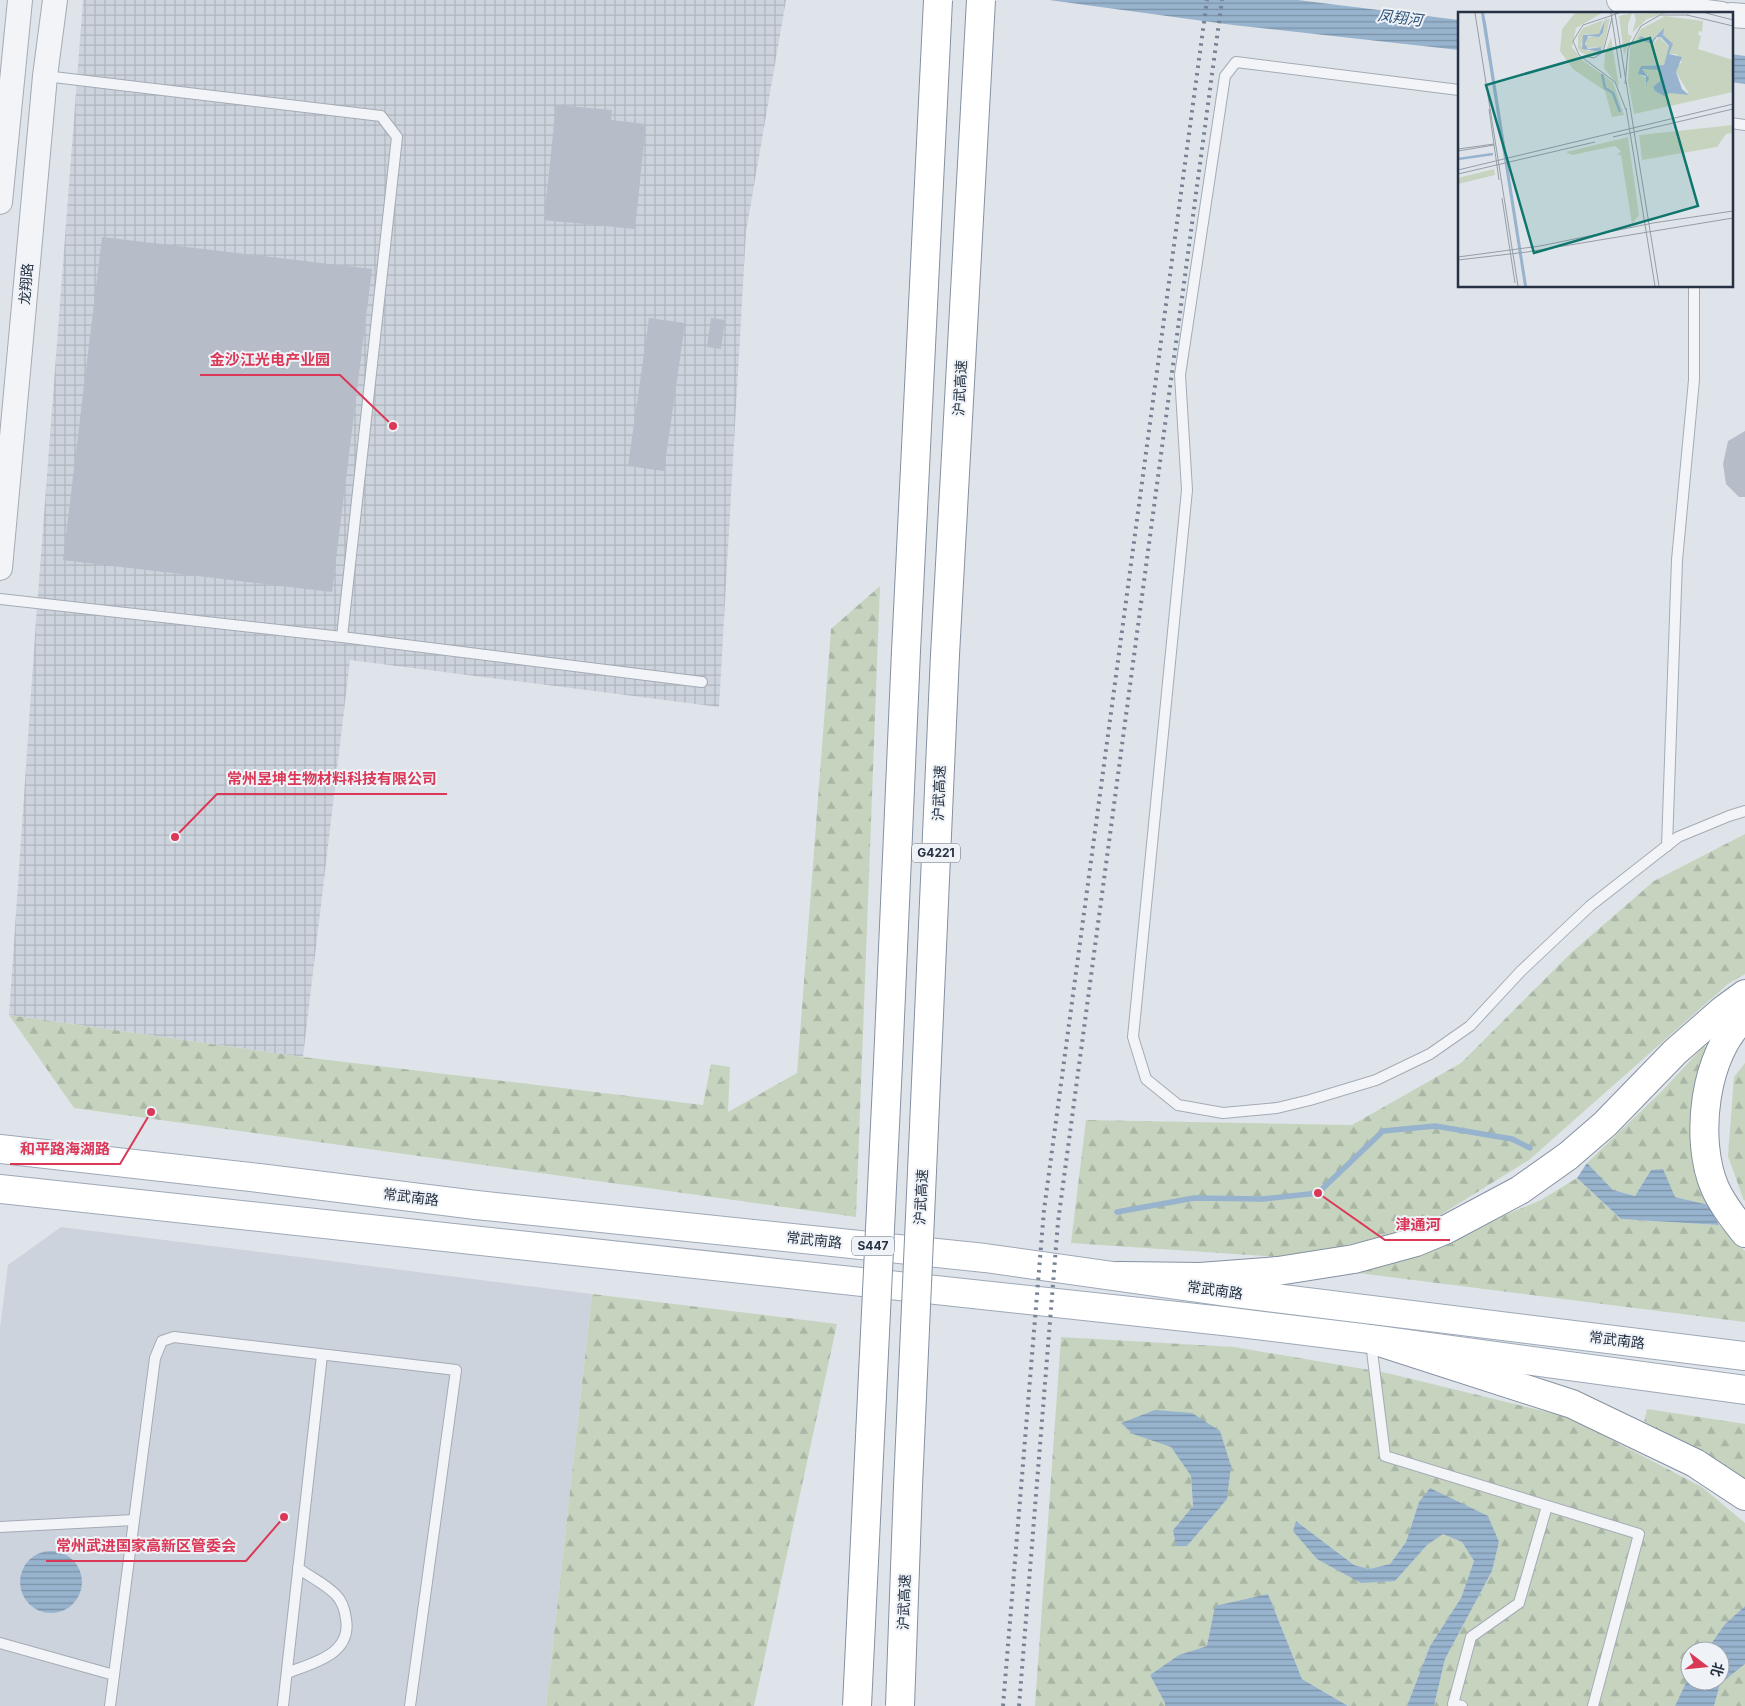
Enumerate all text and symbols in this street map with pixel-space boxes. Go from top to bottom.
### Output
water label: 凤翔河 [1377,5,1427,30]
inset map [1458,12,1732,288]
street label: 龙翔路 [15,262,36,306]
callout: 金沙江光电产业园 [200,345,340,375]
text: 金沙江光电产业园 [210,350,330,369]
street label: 沪武高速 [950,360,969,416]
callout: 常州昱坤生物材料科技有限公司 [217,764,447,794]
street label: 沪武高速 [929,765,948,821]
text: 常州昱坤生物材料科技有限公司 [227,769,437,788]
road number: G4221 [912,844,960,862]
callout: 和平路海湖路 [10,1134,120,1164]
text: 和平路海湖路 [20,1139,110,1158]
street label: 沪武高速 [911,1169,930,1225]
street label: 常武南路 [382,1185,440,1208]
callout: 津通河 [1385,1210,1450,1240]
text: 津通河 [1395,1215,1441,1234]
street label: 常武南路 [785,1228,843,1251]
road number: S447 [852,1236,894,1256]
street label: 常武南路 [1186,1277,1244,1302]
street label: 常武南路 [1588,1328,1646,1351]
callout: 常州武进国家高新区管委会 [46,1531,246,1561]
text: 常州武进国家高新区管委会 [56,1536,236,1555]
street label: 沪武高速 [894,1574,913,1630]
north arrow [1680,1641,1730,1691]
text: 北 [1708,1661,1728,1679]

